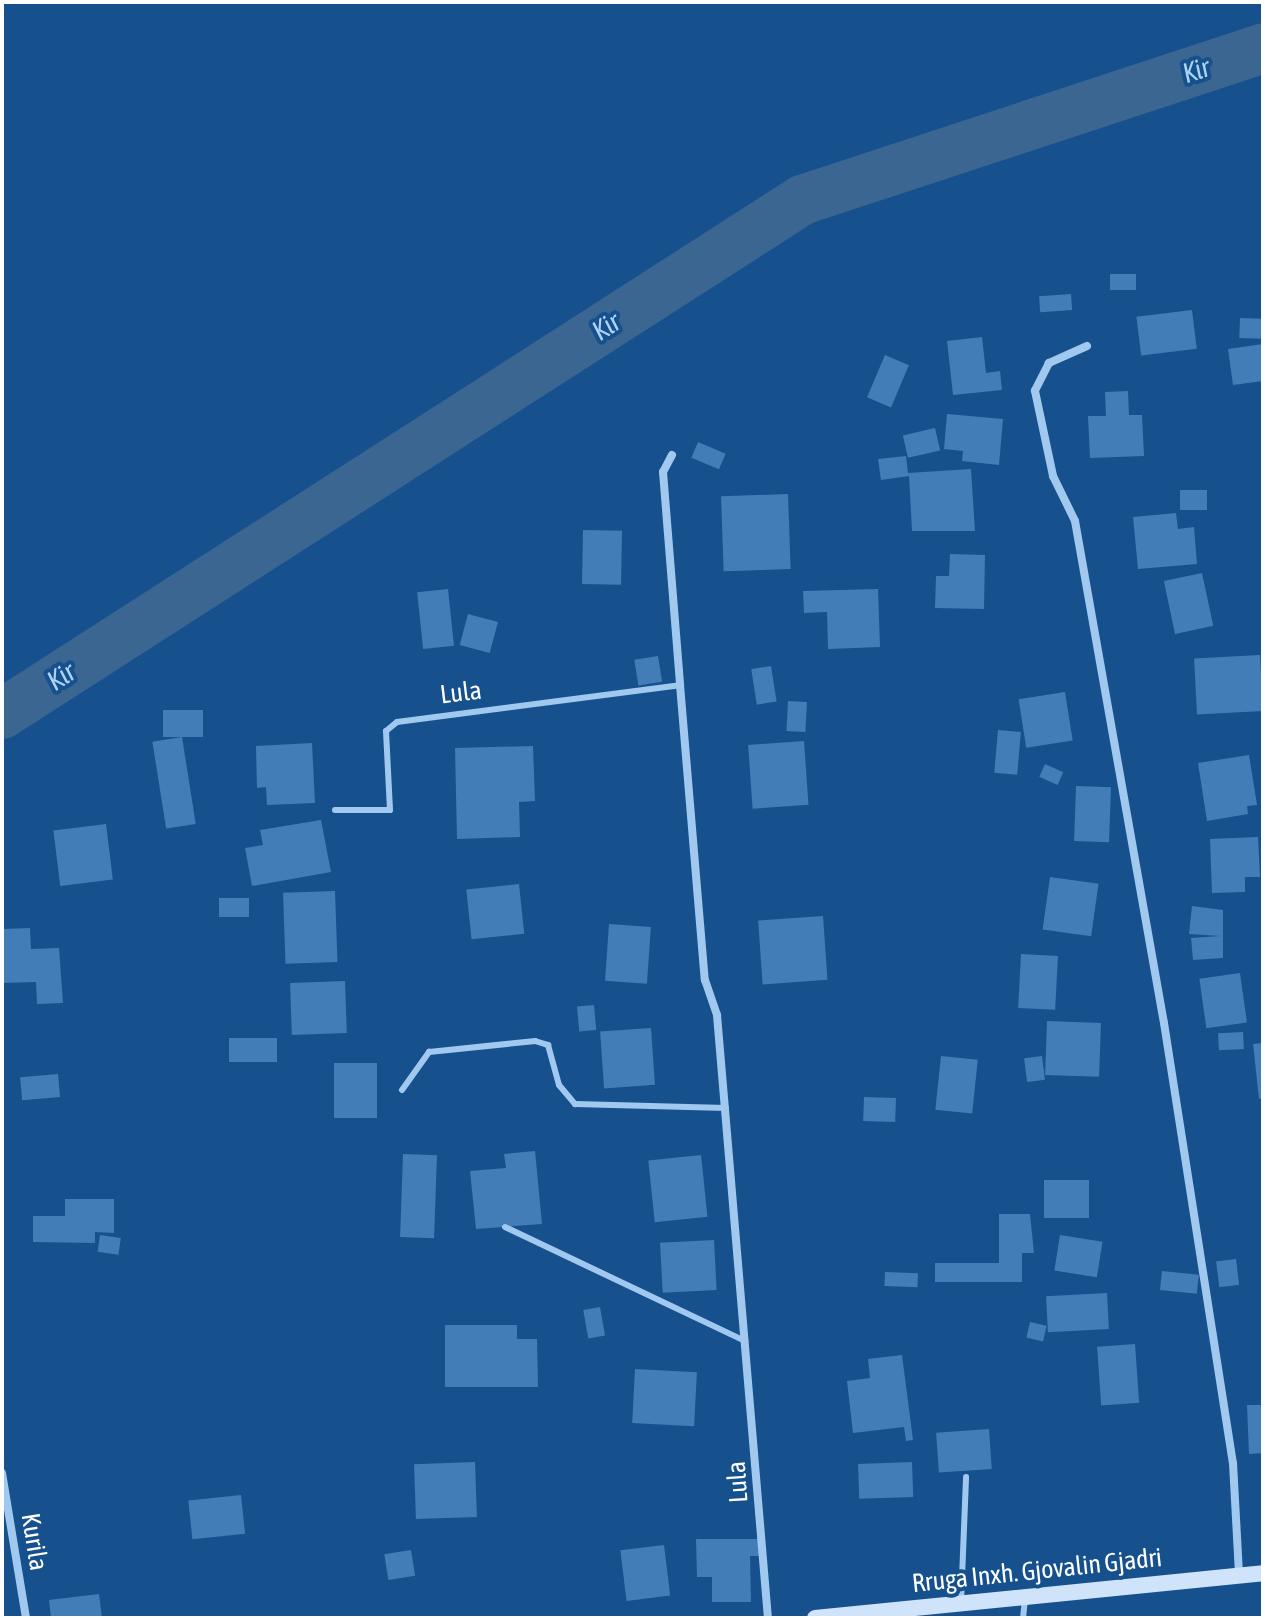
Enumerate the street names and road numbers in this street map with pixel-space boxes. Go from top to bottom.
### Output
street label: Lula [438,675,484,711]
street label: Lula [721,1460,755,1504]
street label: Kurila [14,1511,54,1573]
street label: Rruga Inxh. Gjovalin Gjadri [910,1542,1164,1600]

